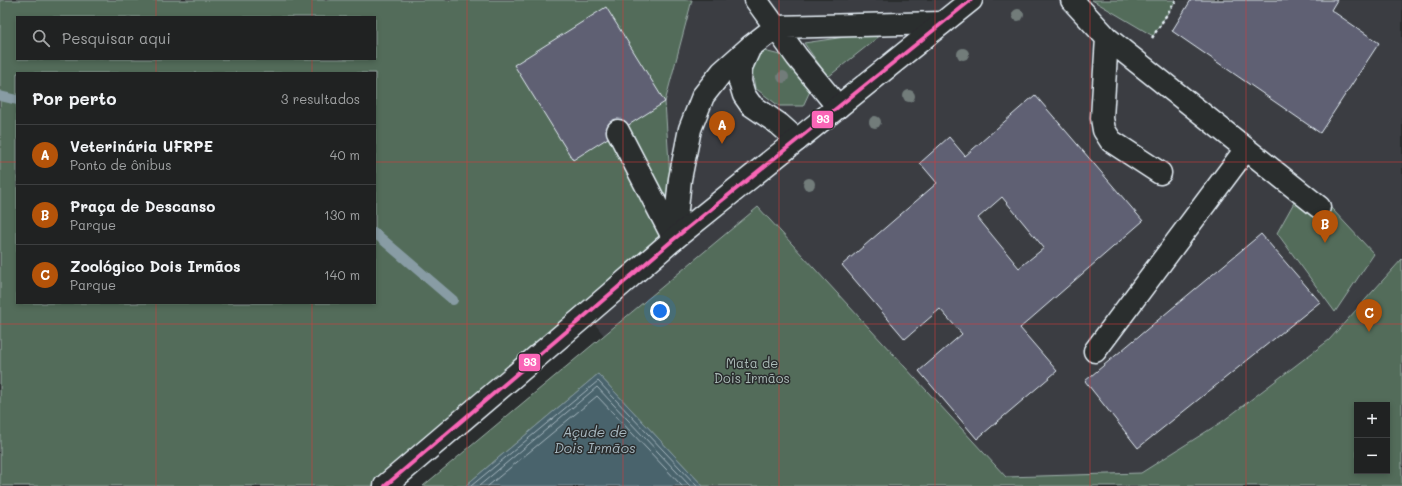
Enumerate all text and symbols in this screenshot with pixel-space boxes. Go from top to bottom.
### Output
search box [16,16,376,60]
icon: search [30,27,52,49]
text: Pesquisar aqui [62,28,171,48]
text: Por perto [32,87,116,109]
text: 3 resultados [281,90,360,107]
line badge: 93 [811,110,834,129]
pin: A [709,111,735,144]
text: 93 [816,111,830,126]
text: Veterinária UFRPE [70,136,213,156]
text: A [40,146,50,163]
text: 40 m [330,146,360,163]
text: Ponto de ônibus [70,156,172,173]
text: Praça de Descanso [70,196,215,216]
text: B [41,206,49,223]
text: 130 m [324,206,360,223]
pin: B [1312,210,1338,243]
text: Parque [70,216,116,233]
text: Zoológico Dois Irmãos [70,256,241,276]
text: C [40,266,50,283]
text: 140 m [324,266,360,283]
text: Parque [70,276,116,293]
pin: C [1356,299,1382,332]
your location [650,301,670,321]
line badge: 93 [518,353,541,372]
text: 93 [523,354,537,369]
park label: Mata de Dois Irmãos [714,354,790,386]
map controls [1354,402,1390,474]
button: + [1354,402,1390,438]
water label: Açude de Dois Irmãos [554,422,636,457]
button: − [1354,438,1390,474]

